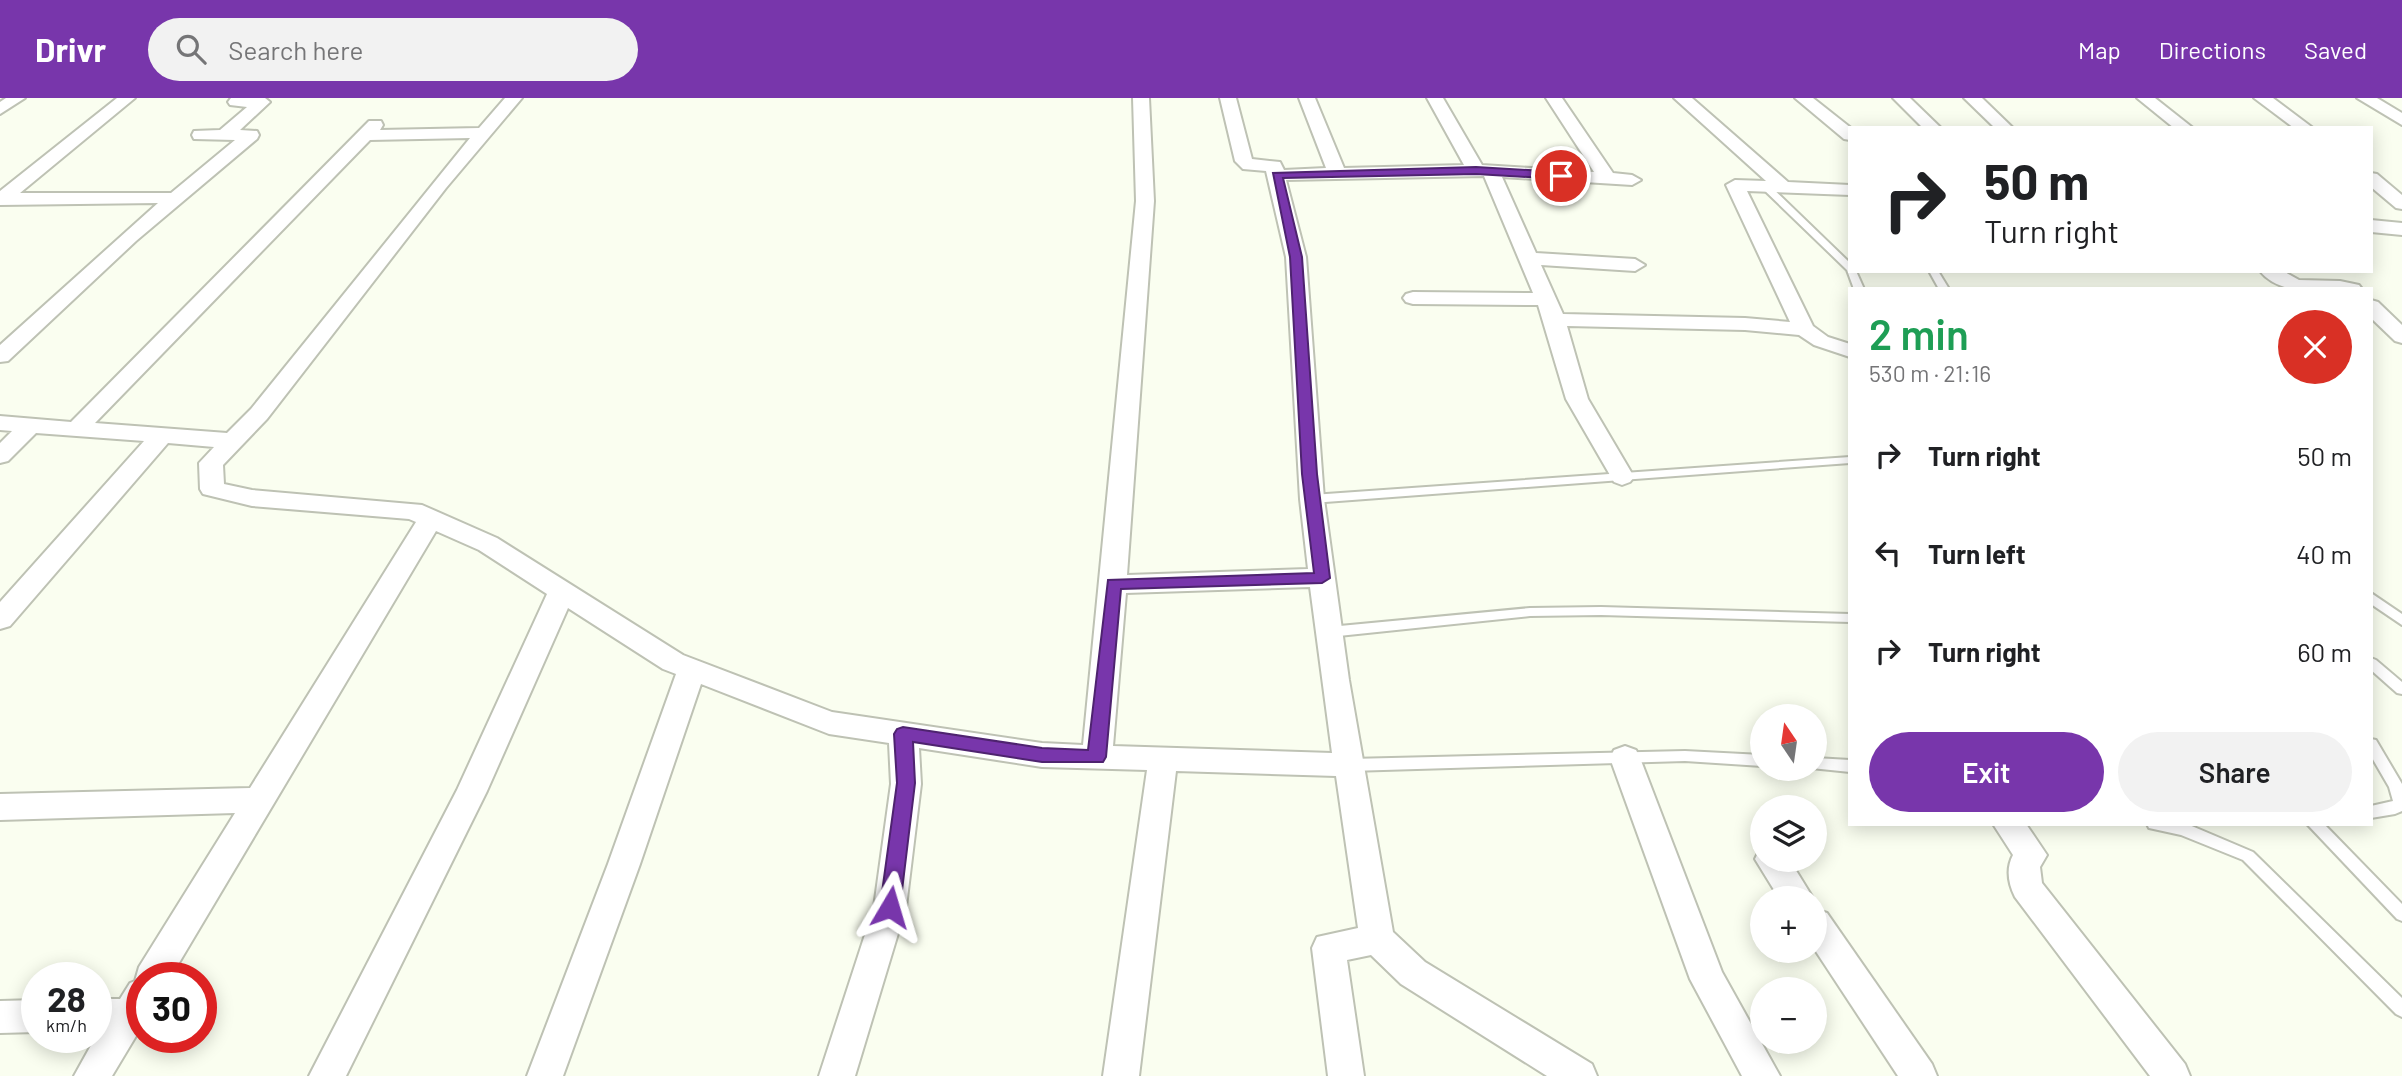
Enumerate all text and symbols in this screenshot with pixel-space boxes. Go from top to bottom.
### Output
search box [148,18,638,81]
text: Drivr [35,29,106,69]
icon: search [172,30,210,68]
text: Search here [228,34,363,65]
text: Map [2078,35,2121,64]
text: Directions [2159,35,2266,64]
text: Saved [2304,35,2367,64]
pin [1531,146,1591,206]
text: 50 m [1984,151,2089,210]
icon: right [1869,154,1960,245]
icon: arrive [1542,157,1580,195]
text: Turn right [1984,211,2119,249]
text: 2 min [1869,308,1969,358]
button: close [2278,310,2352,384]
text: 530 m · 21:16 [1869,359,1991,387]
icon: right [1869,436,1907,474]
text: Turn right [1928,440,2041,471]
text: 50 m [2297,440,2352,471]
icon: left [1869,534,1907,572]
text: Turn left [1928,538,2026,569]
text: 40 m [2296,538,2352,569]
icon: right [1869,632,1907,670]
text: Turn right [1928,636,2041,667]
text: 60 m [2297,636,2352,667]
north arrow [1750,704,1827,780]
map controls [1750,704,1827,1054]
button: Exit [1869,732,2104,812]
button: Share [2118,732,2352,812]
button: layers [1750,795,1827,872]
position arrow [853,870,927,944]
button: + [1750,886,1827,963]
speed limit sign: 30 [126,962,217,1053]
text: 28 [47,977,86,1019]
button: − [1750,977,1827,1054]
text: km/h [46,1014,87,1036]

